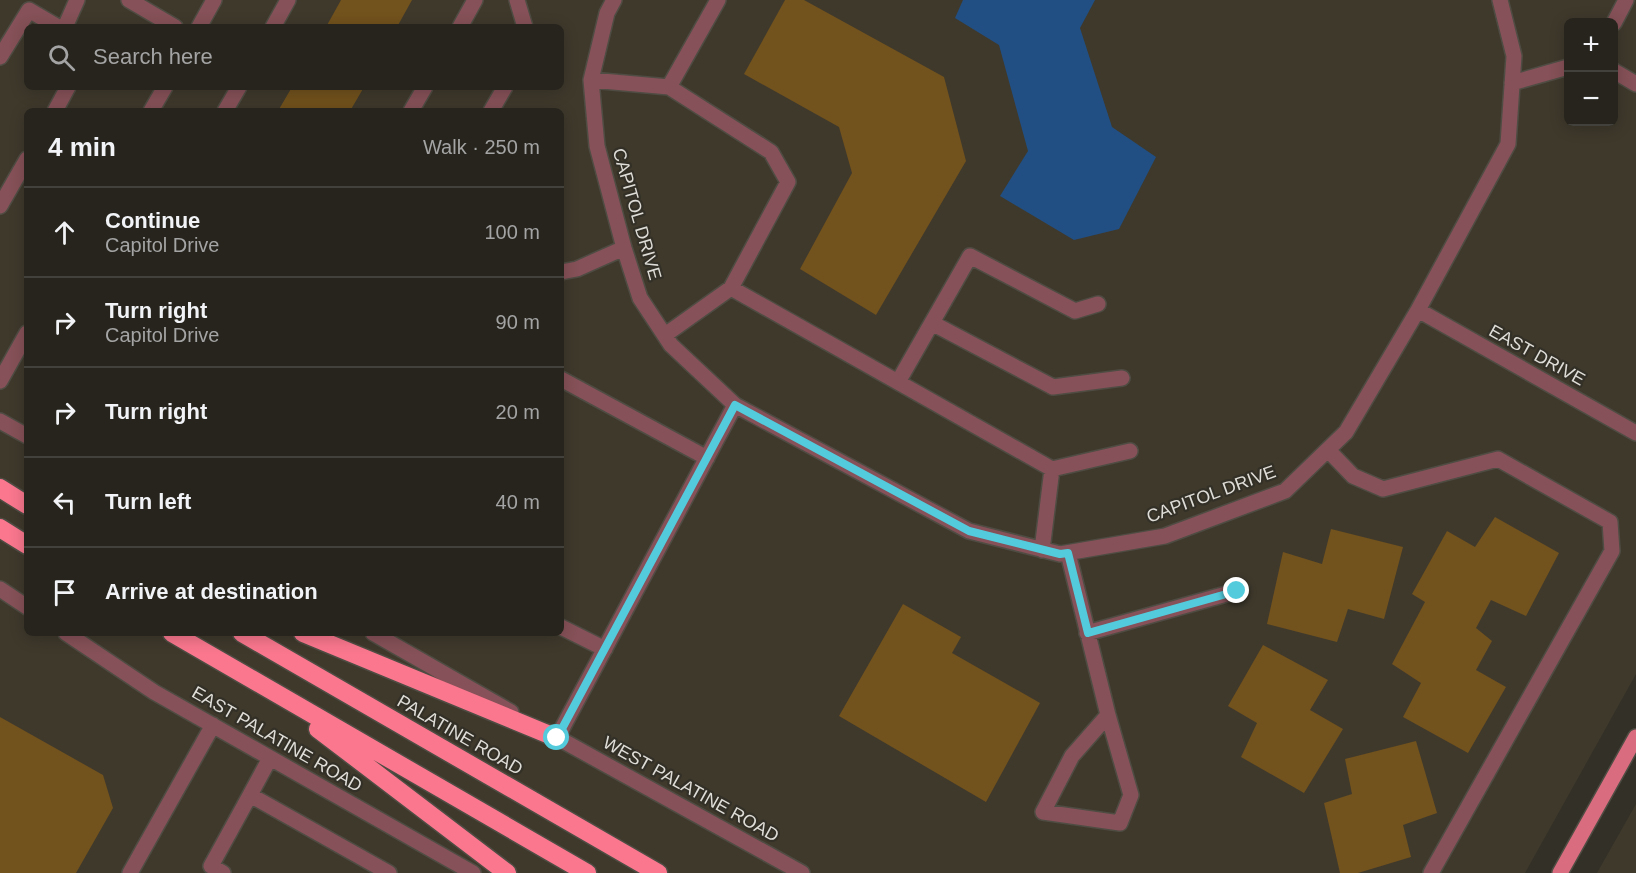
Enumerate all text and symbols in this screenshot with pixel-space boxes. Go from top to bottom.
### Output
map controls [1564,18,1618,126]
button: + [1564,18,1618,72]
search box [24,24,564,90]
icon: search [45,41,78,74]
text: Search here [93,44,213,69]
button: − [1564,72,1618,126]
text: 4 min [48,132,116,162]
text: Walk · 250 m [423,136,540,158]
street label: CAPITOL DRIVE [609,146,665,282]
text: Continue [105,208,200,233]
icon: ahead [48,216,81,249]
text: 100 m [484,221,540,243]
text: Capitol Drive [105,234,219,256]
text: Turn right [105,298,207,323]
icon: right [48,306,81,339]
text: 90 m [496,311,540,333]
street label: EAST DRIVE [1485,320,1589,390]
text: Capitol Drive [105,324,219,346]
icon: right [48,396,81,429]
text: Turn right [105,399,207,424]
text: 20 m [496,401,540,423]
street label: CAPITOL DRIVE [1144,461,1278,527]
icon: left [48,486,81,519]
text: Turn left [105,489,191,514]
text: 40 m [496,491,540,513]
icon: arrive [48,576,81,609]
route end [1223,577,1249,603]
text: Arrive at destination [105,579,318,604]
street label: EAST PALATINE ROAD [188,682,366,796]
street label: PALATINE ROAD [394,691,526,779]
route start [543,724,569,750]
street label: WEST PALATINE ROAD [600,732,782,846]

